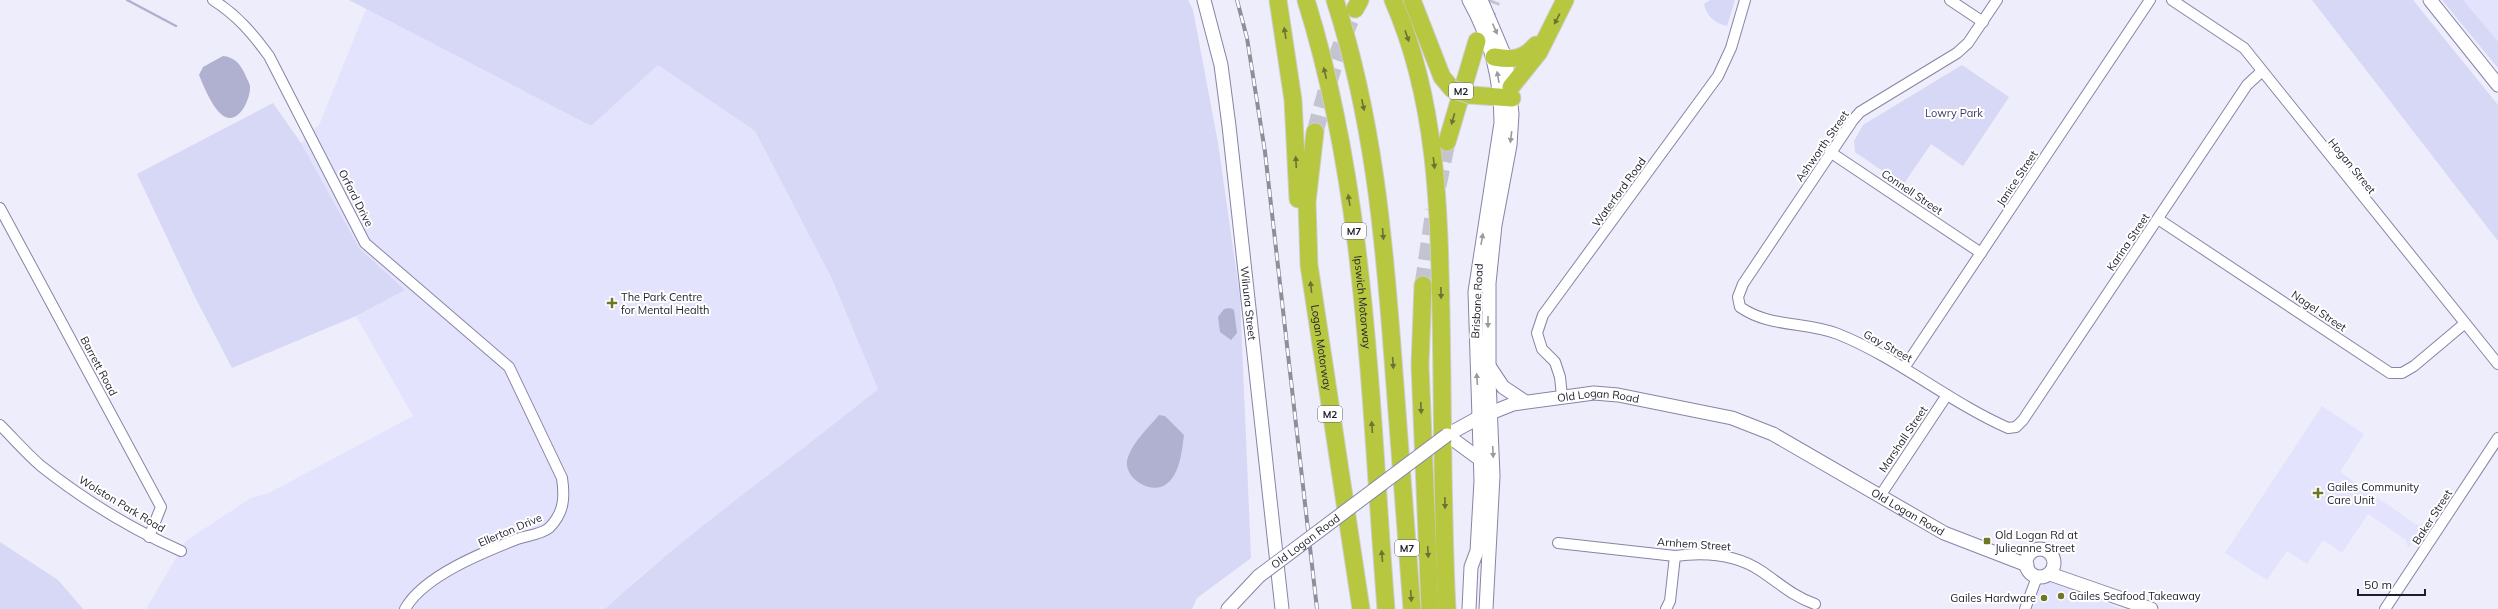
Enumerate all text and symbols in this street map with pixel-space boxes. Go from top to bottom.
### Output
one-way arrow [1554,13,1560,25]
one-way arrow [1492,23,1498,35]
one-way arrow [1282,27,1288,39]
one-way arrow [1404,31,1410,43]
one-way arrow [1321,66,1327,79]
one-way arrow [1494,71,1500,83]
road number: M2 [1449,83,1473,99]
one-way arrow [1360,99,1366,111]
park label: Lowry Park [1925,106,1983,120]
street label: Ashworth Street [1792,108,1852,184]
one-way arrow [1450,113,1456,125]
one-way arrow [1508,131,1514,143]
street label: Hogan Street [2325,135,2379,197]
street label: Janice Street [1993,147,2041,208]
street label: Waterford Road [1589,155,1649,229]
one-way arrow [1292,156,1299,168]
one-way arrow [1431,157,1438,169]
street label: Connell Street [1879,166,1945,218]
street label: Orford Drive [336,167,376,229]
one-way arrow [1346,194,1352,206]
street label: Karina Street [2104,210,2152,273]
road number: M7 [1342,223,1366,239]
one-way arrow [1380,228,1386,240]
one-way arrow [1479,233,1485,245]
street label: Ipswich Motorway [1351,255,1374,350]
street label: Brisbane Road [1468,263,1486,339]
street label: Wilruna Street [1237,266,1259,341]
one-way arrow [1308,281,1314,293]
one-way arrow [1437,287,1444,299]
street label: Nagel Street [2289,287,2349,335]
place label: The Park Centre for Mental Health [621,290,709,317]
marker: The Park Centre for Mental Health [606,297,618,309]
street label: Logan Motorway [1308,304,1335,392]
one-way arrow [1485,316,1491,329]
street label: Gay Street [1861,327,1915,365]
street label: Barrett Road [77,334,121,398]
one-way arrow [1390,357,1397,369]
one-way arrow [1473,373,1480,385]
street label: Old Logan Road [1556,386,1640,406]
one-way arrow [1418,402,1424,415]
street label: Marshall Street [1876,403,1930,475]
road number: M2 [1318,406,1342,422]
one-way arrow [1368,421,1375,433]
one-way arrow [1489,446,1496,458]
street label: Wolston Park Road [76,473,168,535]
place label: Gailes Community Care Unit [2327,480,2419,507]
street label: Old Logan Road [1869,485,1947,539]
marker: Gailes Community Care Unit [2312,487,2324,499]
street label: Baker Street [2409,487,2455,547]
one-way arrow [1442,497,1448,510]
street label: Ellerton Drive [476,510,544,550]
street label: Old Logan Road [1268,511,1343,572]
place label: Old Logan Rd at Julieanne Street [1995,528,2078,555]
street label: Arnhem Street [1657,534,1731,554]
marker: Old Logan Rd at Julieanne Street [1982,536,1992,546]
road number: M7 [1395,540,1419,556]
one-way arrow [1424,546,1431,558]
one-way arrow [1379,550,1386,562]
scale bar [2358,571,2425,597]
text: 50 m [2364,577,2392,592]
place label: Gailes Seafood Takeaway [2069,589,2201,603]
one-way arrow [1408,590,1414,602]
place label: Gailes Hardware [1950,591,2036,605]
marker: Gailes Seafood Takeaway [2056,591,2066,601]
marker: Gailes Hardware [2039,593,2049,603]

